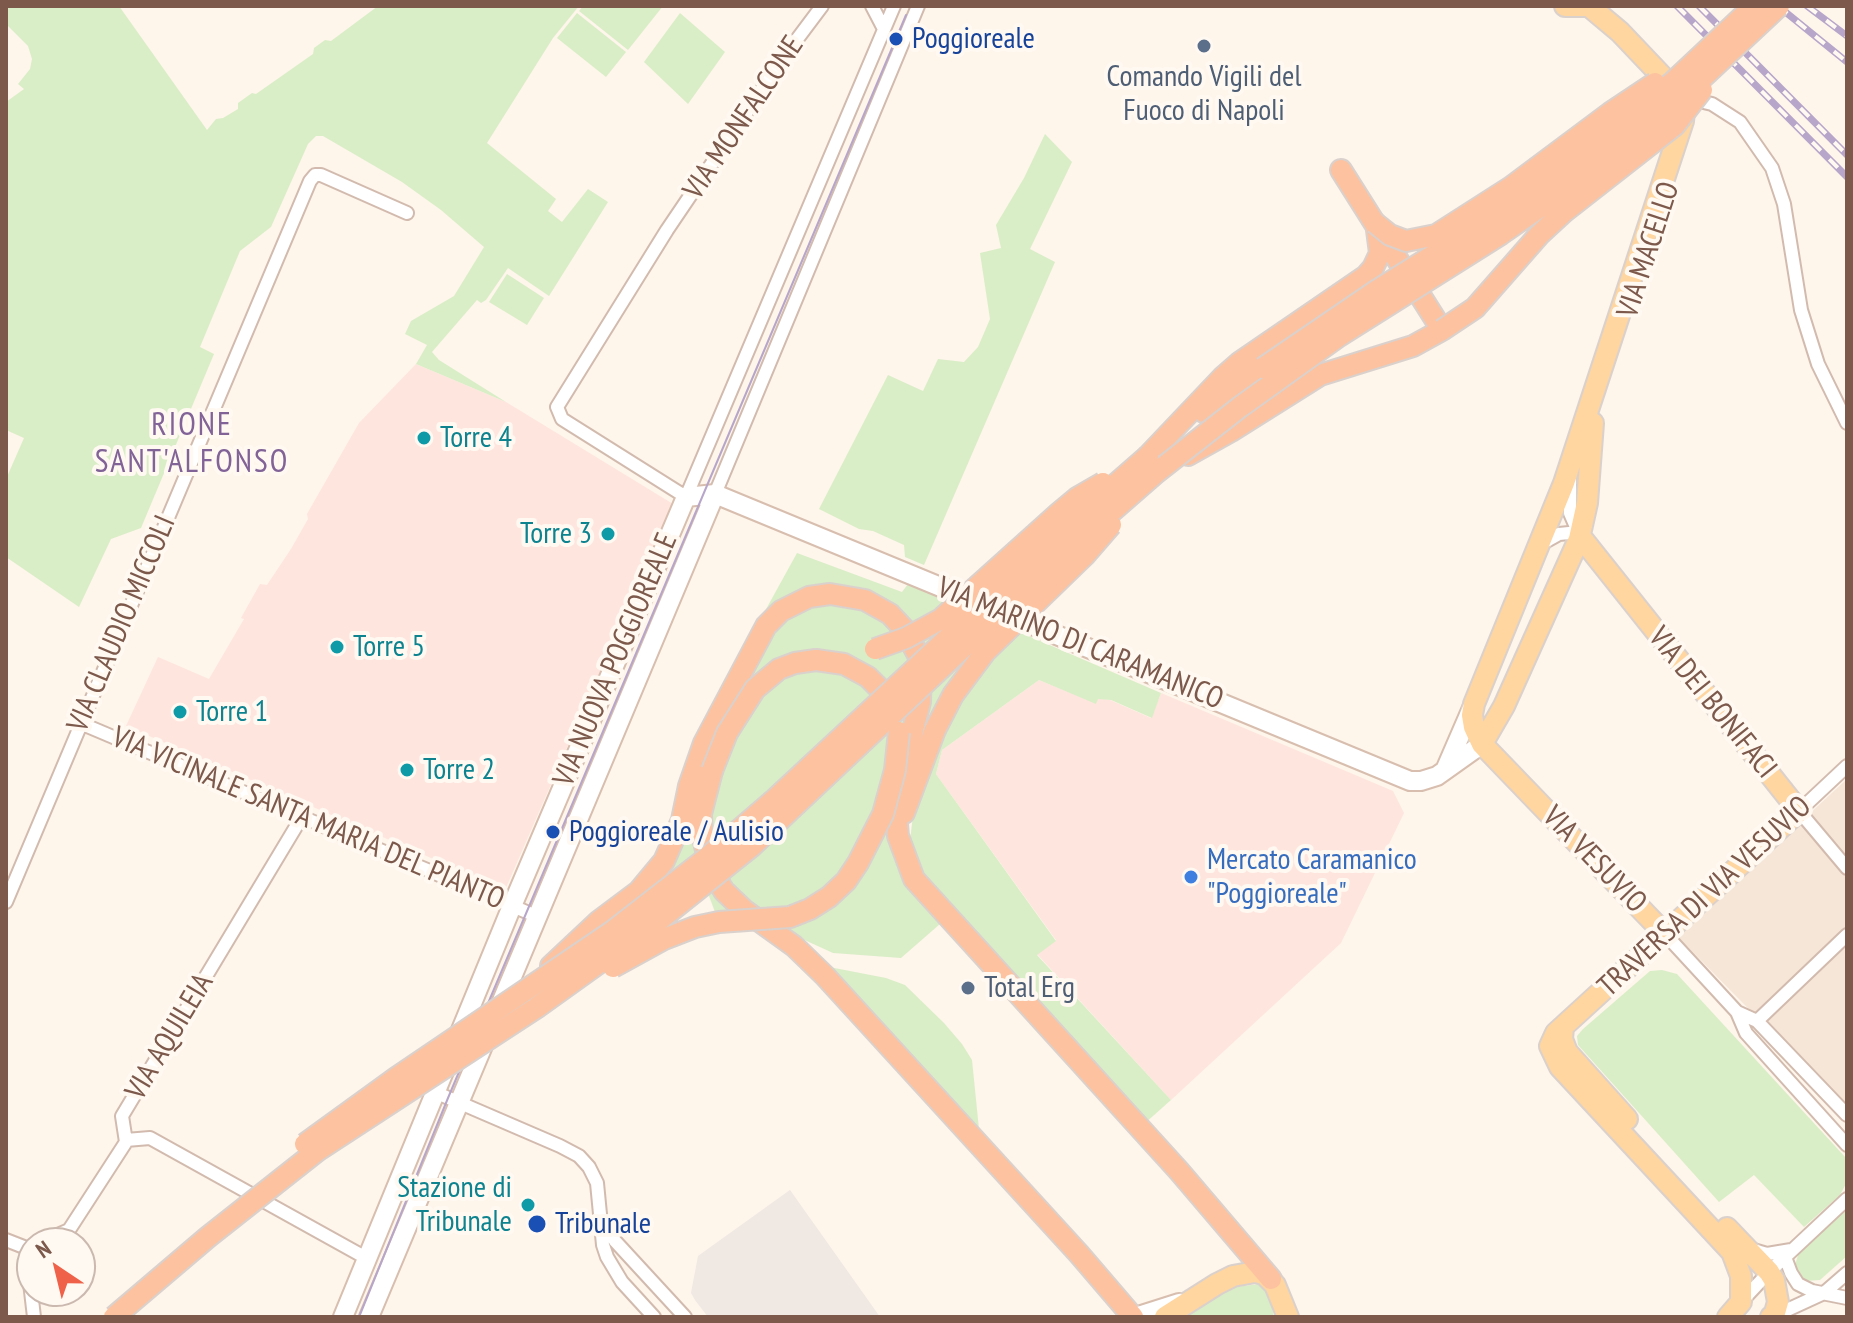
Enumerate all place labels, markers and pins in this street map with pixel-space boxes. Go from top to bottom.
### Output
place label: Poggioreale [912,21,1035,57]
marker: Poggioreale [887,30,905,48]
marker: Comando Vigili del Fuoco di Napoli [1195,37,1213,55]
place label: Comando Vigili del Fuoco di Napoli [1107,59,1301,130]
place label: Torre 4 [440,420,512,456]
marker: Torre 4 [415,429,433,447]
place label: Torre 3 [520,516,592,552]
marker: Torre 3 [599,525,617,543]
place label: Torre 5 [353,629,425,665]
marker: Torre 5 [328,638,346,656]
place label: Torre 1 [196,694,268,730]
marker: Torre 1 [171,703,189,721]
place label: Torre 2 [423,752,495,788]
marker: Torre 2 [398,761,416,779]
place label: Poggioreale / Aulisio [569,814,784,850]
marker: Poggioreale / Aulisio [544,823,562,841]
place label: Mercato Caramanico "Poggioreale" [1207,842,1417,912]
marker: Mercato Caramanico "Poggioreale" [1182,868,1200,886]
place label: Total Erg [984,970,1075,1006]
marker: Total Erg [959,979,977,997]
place label: Stazione di Tribunale [397,1170,512,1240]
marker: Stazione di Tribunale [519,1196,537,1214]
place label: Tribunale [555,1206,651,1242]
marker: Tribunale [526,1213,548,1235]

